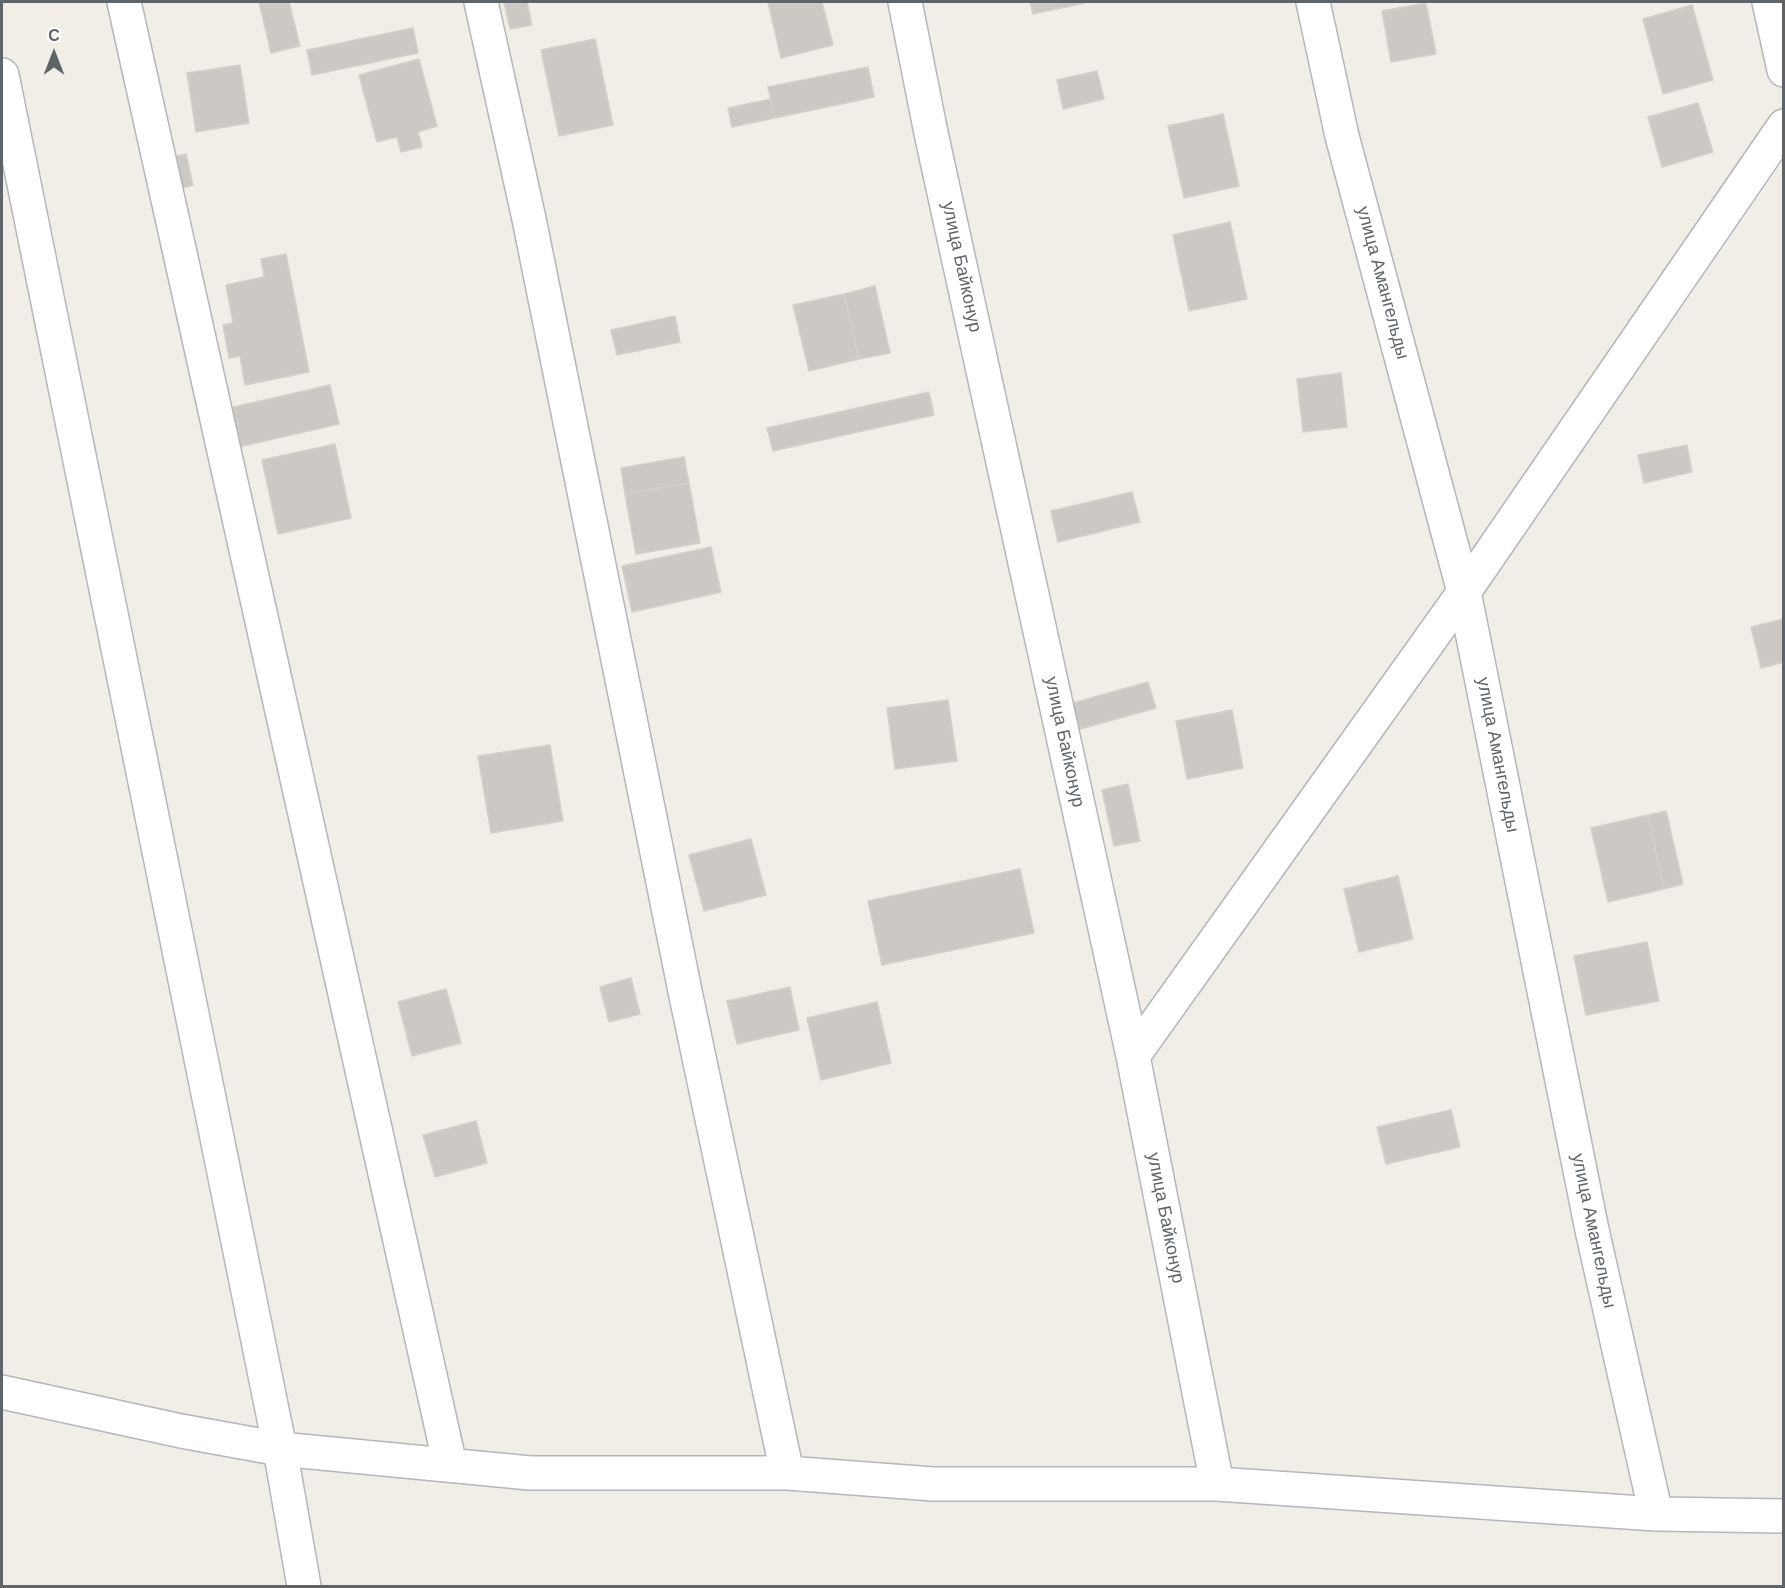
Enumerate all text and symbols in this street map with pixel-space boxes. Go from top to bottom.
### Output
north arrow [24,24,84,84]
text: С [48,25,60,46]
street label: улица Байконур [937,200,985,334]
street label: улица Амангельды [1351,204,1413,362]
street label: улица Байконур [1040,675,1088,809]
street label: улица Амангельды [1471,676,1523,834]
street label: улица Байконур [1142,1151,1188,1285]
street label: улица Амангельды [1566,1152,1620,1310]

